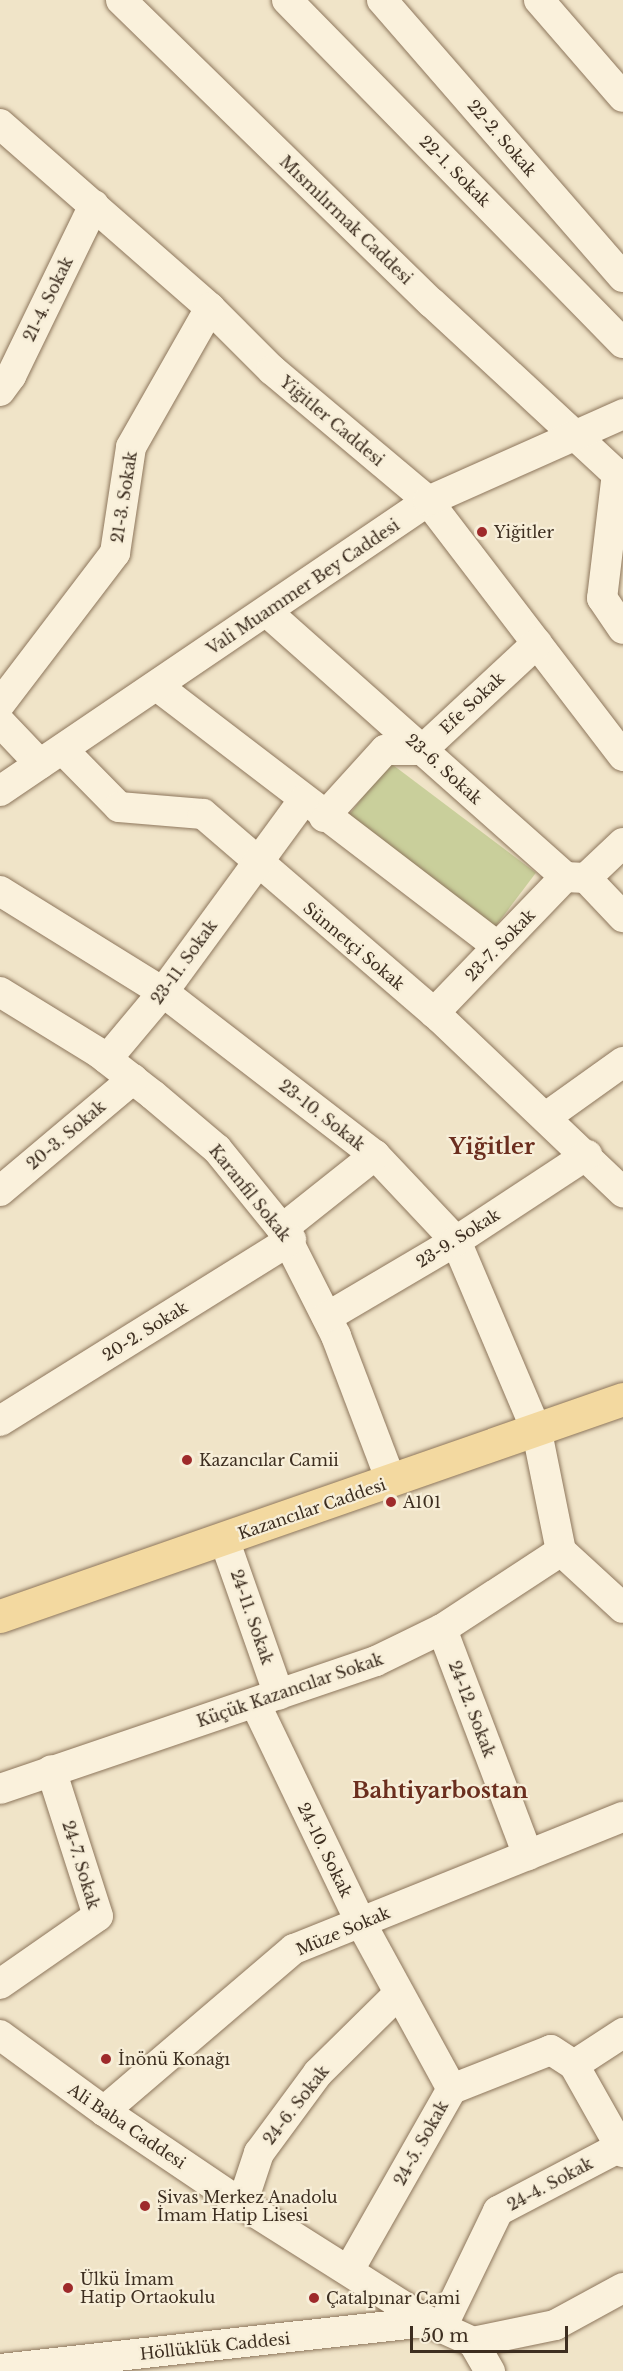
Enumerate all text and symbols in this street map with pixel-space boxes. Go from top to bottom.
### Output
street label: 22-2. Sokak [464,96,540,180]
street label: 22-1. Sokak [416,132,494,210]
street label: Mısmılırmak Caddesi [276,152,416,288]
street label: 21-4. Sokak [19,253,77,345]
street label: Yiğitler Caddesi [276,372,388,470]
street label: 21-3. Sokak [107,450,141,544]
street label: Vali Muammer Bey Caddesi [203,515,403,659]
place label: Yiğitler [494,522,554,542]
marker: Yiğitler [475,525,489,539]
street label: Efe Sokak [436,668,508,738]
street label: 23-6. Sokak [402,730,486,808]
street label: Sünnetçi Sokak [299,898,409,994]
street label: 23-7. Sokak [461,905,539,985]
street label: 23-11. Sokak [147,916,221,1008]
street label: 23-10. Sokak [275,1076,369,1154]
street label: 20-3. Sokak [23,1097,109,1173]
district label: Yiğitler [449,1134,535,1160]
street label: Karanfil Sokak [205,1141,295,1245]
street label: 23-9. Sokak [413,1205,503,1271]
street label: 20-2. Sokak [99,1297,191,1365]
place label: Kazancılar Camii [199,1450,339,1470]
marker: Kazancılar Camii [180,1453,194,1467]
street label: Kazancılar Caddesi [235,1475,389,1543]
place label: A101 [403,1492,441,1512]
marker: A101 [384,1495,398,1509]
street label: 24-11. Sokak [227,1567,277,1667]
street label: Küçük Kazancılar Sokak [194,1649,386,1731]
street label: 24-12. Sokak [445,1658,499,1760]
district label: Bahtiyarbostan [352,1778,528,1804]
street label: 24-10. Sokak [294,1799,356,1901]
street label: 24-7. Sokak [58,1818,104,1912]
street label: Müze Sokak [293,1903,393,1959]
place label: İnönü Konağı [118,2049,230,2069]
marker: İnönü Konağı [99,2052,113,2066]
street label: 24-6. Sokak [259,2062,333,2148]
street label: Ali Baba Caddesi [64,2080,190,2172]
street label: 24-5. Sokak [390,2097,452,2189]
street label: 24-4. Sokak [504,2153,596,2215]
place label: Sivas Merkez Anadolu İmam Hatip Lisesi [157,2187,338,2225]
marker: Sivas Merkez Anadolu İmam Hatip Lisesi [138,2199,152,2213]
place label: Ülkü İmam Hatip Ortaokulu [80,2269,215,2307]
marker: Ülkü İmam Hatip Ortaokulu [61,2281,75,2295]
place label: Çatalpınar Cami [326,2288,461,2308]
marker: Çatalpınar Cami [307,2291,321,2305]
scale bar [413,2314,570,2352]
text: 50 m [421,2325,469,2347]
street label: Höllüklük Caddesi [139,2329,291,2363]

